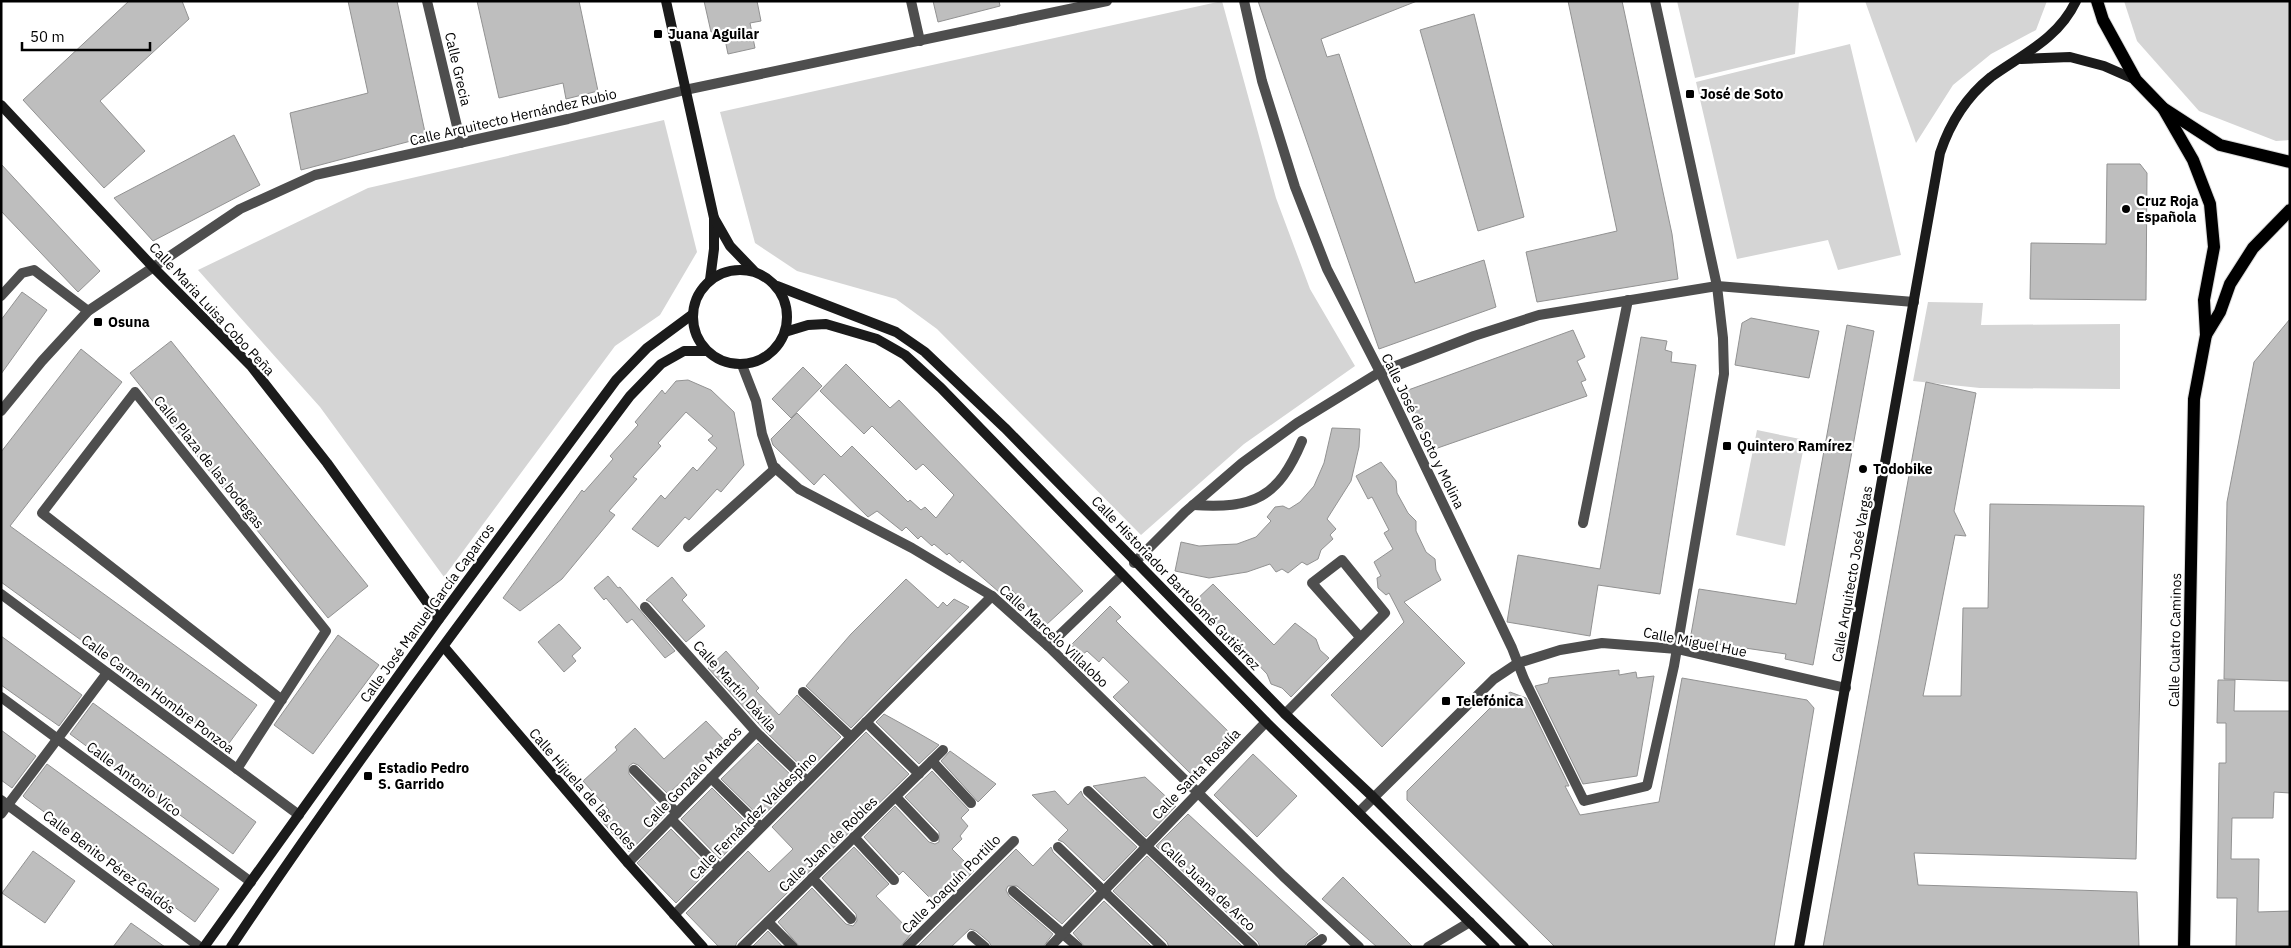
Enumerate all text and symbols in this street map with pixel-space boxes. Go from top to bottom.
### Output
scale bar [22,20,150,52]
place label: Juana Aguilar [668,25,760,43]
text: 50 m [30,27,65,46]
marker: Juana Aguilar [652,28,664,40]
street label: Calle Grecia [441,30,475,108]
street label: Calle Arquitecto Hernández Rubio [408,84,618,150]
place label: José de Soto [1700,85,1783,103]
marker: José de Soto [1684,88,1696,100]
place label: Cruz Roja Española [2136,192,2199,226]
marker: Cruz Roja Española [2120,203,2132,215]
street label: Calle Maria Luisa Cobo Peña [145,238,279,380]
place label: Osuna [108,313,150,331]
marker: Osuna [92,316,104,328]
street label: Calle José de Soto y Molina [1377,350,1469,512]
street label: Calle Plaza de las bodegas [150,392,268,532]
place label: Quintero Ramírez [1737,437,1852,455]
marker: Quintero Ramírez [1721,440,1733,452]
place label: Todobike [1873,460,1933,478]
marker: Todobike [1857,463,1869,475]
street label: Calle Arquitecto José Vargas [1828,484,1876,664]
street label: Calle Historiador Bartolomé Gutiérrez [1088,492,1265,674]
street label: Calle José Manuel García Caparros [356,520,498,706]
street label: Calle Cuatro Caminos [2165,572,2185,707]
street label: Calle Marcelo Villalobo [996,581,1112,691]
street label: Calle Miguel Hue [1642,623,1749,661]
street label: Calle Carmen Hombre Ponzoa [78,631,239,758]
street label: Calle Martín Dávila [689,637,781,736]
place label: Telefónica [1456,692,1524,710]
marker: Telefónica [1440,695,1452,707]
street label: Calle Gonzalo Mateos [639,722,746,832]
street label: Calle Hijuela de las coles [525,724,641,854]
street label: Calle Santa Rosalía [1148,724,1244,823]
street label: Calle Antonio Vico [83,738,185,821]
street label: Calle Fernández Valdespino [685,748,821,884]
place label: Estadio Pedro S. Garrido [378,759,469,793]
marker: Estadio Pedro S. Garrido [362,770,374,782]
street label: Calle Juan de Robles [775,792,881,896]
street label: Calle Benito Pérez Galdós [39,806,179,918]
street label: Calle Joaquín Portillo [898,830,1005,937]
street label: Calle Juana de Arco [1157,837,1260,935]

